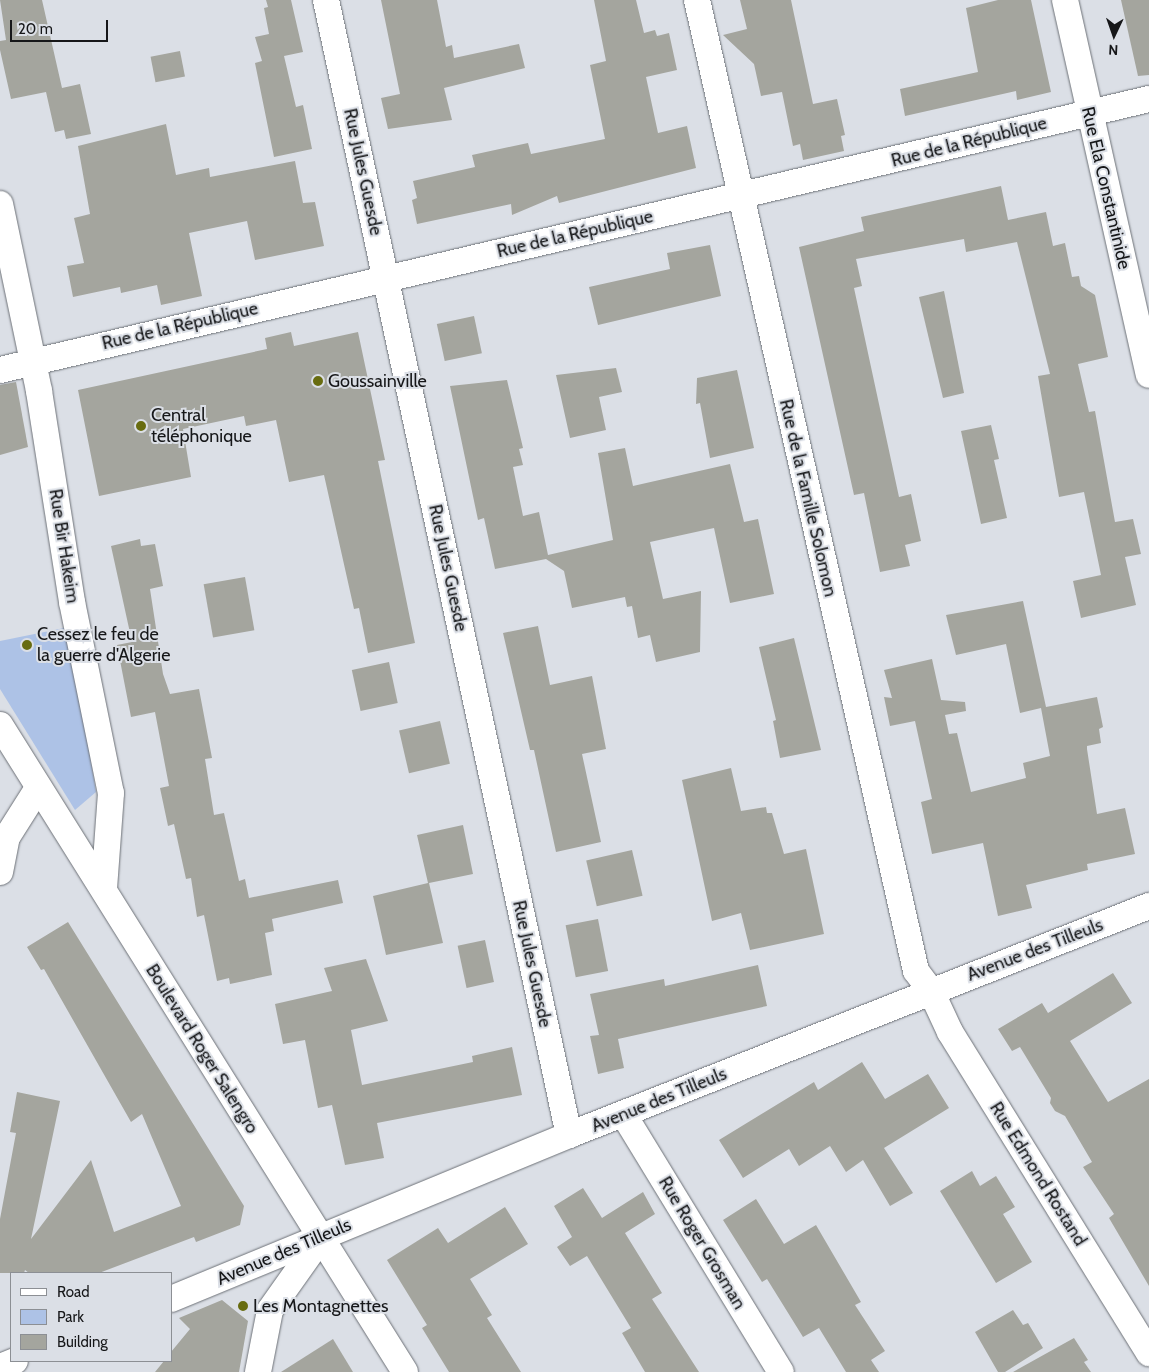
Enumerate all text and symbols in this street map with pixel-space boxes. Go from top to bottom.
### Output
scale bar [12,10,110,42]
north arrow [1089,10,1139,60]
text: 20 m [18,20,53,38]
text: N [1108,41,1119,59]
street label: Rue Ela Constantinide [1077,105,1135,271]
street label: Rue Jules Guesde [339,107,387,237]
street label: Rue de la République [889,112,1049,172]
street label: Rue de la République [495,206,655,262]
street label: Rue de la République [100,298,260,354]
place label: Goussainville [328,370,427,392]
marker: Goussainville [312,375,324,387]
street label: Rue de la Famille Solomon [775,397,841,599]
place label: Central téléphonique [151,405,252,448]
marker: Central téléphonique [135,420,147,432]
street label: Rue Bir Hakeim [44,487,84,605]
street label: Rue Jules Guesde [424,503,472,633]
place label: Cessez le feu de la guerre d'Algerie [37,624,170,666]
marker: Cessez le feu de la guerre d'Algerie [21,639,33,651]
street label: Rue Jules Guesde [508,899,556,1029]
street label: Avenue des Tilleuls [964,914,1106,986]
street label: Boulevard Roger Salengro [141,960,263,1138]
street label: Avenue des Tilleuls [588,1063,730,1137]
street label: Rue Edmond Rostand [985,1098,1091,1250]
street label: Rue Roger Grosman [654,1173,750,1313]
street label: Avenue des Tilleuls [214,1214,354,1290]
legend [10,1272,172,1362]
text: Road [57,1283,90,1301]
place label: Les Montagnettes [253,1295,388,1317]
marker: Les Montagnettes [237,1300,249,1312]
text: Park [57,1308,84,1326]
text: Building [57,1333,108,1351]

